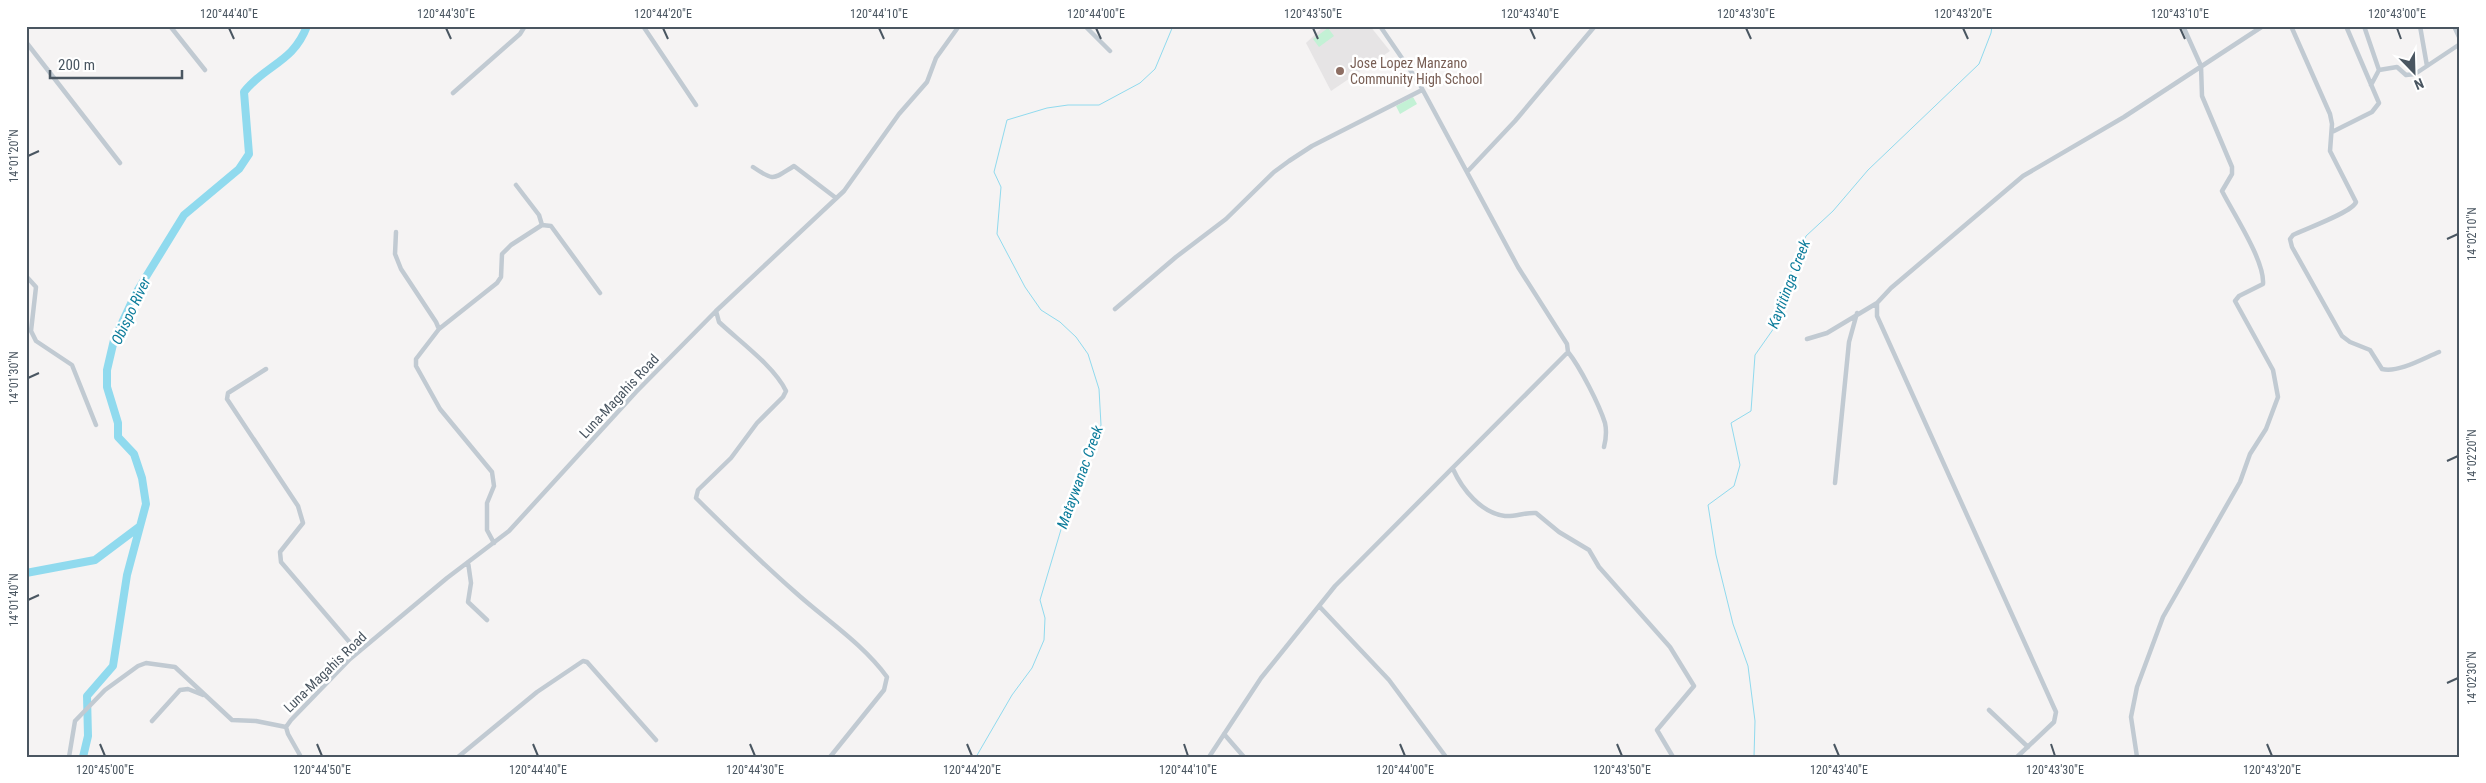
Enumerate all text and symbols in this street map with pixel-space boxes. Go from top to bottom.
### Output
text: 120°44'40"E [200,7,258,21]
text: 120°44'30"E [417,7,475,21]
text: 120°44'20"E [634,7,692,21]
text: 120°44'10"E [850,7,908,21]
text: 120°44'00"E [1067,7,1125,21]
text: 120°43'50"E [1284,7,1342,21]
text: 120°43'40"E [1501,7,1559,21]
text: 120°43'30"E [1717,7,1775,21]
text: 120°43'20"E [1934,7,1992,21]
text: 120°43'10"E [2151,7,2209,21]
text: 120°43'00"E [2368,7,2426,21]
scale bar [50,48,182,80]
north arrow [2388,48,2438,98]
place label: Jose Lopez Manzano Community High School [1350,55,1483,87]
text: 200 m [58,56,95,74]
marker: Jose Lopez Manzano Community High School [1334,65,1346,77]
text: N [2412,75,2426,93]
text: 14°01'20"N [7,129,21,183]
text: 14°02'10"N [2465,207,2479,261]
water label: Kaytitinga Creek [1764,237,1814,331]
water label: Obispo River [108,274,155,348]
text: 14°01'30"N [7,351,21,405]
street label: Luna-Magahis Road [576,351,662,441]
water label: Mataywanac Creek [1053,423,1107,531]
text: 14°02'20"N [2465,429,2479,483]
text: 14°01'40"N [7,573,21,627]
street label: Luna-Magahis Road [280,629,370,715]
text: 14°02'30"N [2465,651,2479,705]
text: 120°45'00"E [76,763,134,777]
text: 120°44'50"E [293,763,351,777]
text: 120°44'40"E [509,763,567,777]
text: 120°44'30"E [726,763,784,777]
text: 120°44'20"E [943,763,1001,777]
text: 120°44'10"E [1159,763,1217,777]
text: 120°44'00"E [1376,763,1434,777]
text: 120°43'50"E [1593,763,1651,777]
text: 120°43'40"E [1810,763,1868,777]
text: 120°43'30"E [2026,763,2084,777]
text: 120°43'20"E [2243,763,2301,777]

